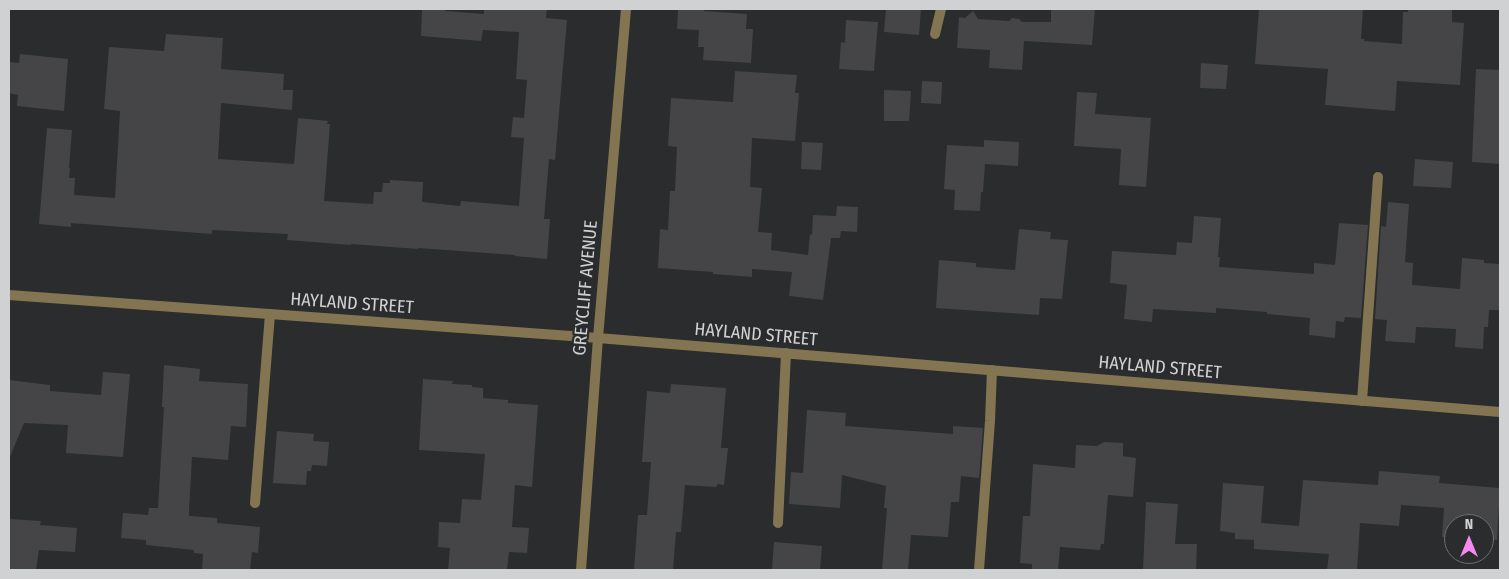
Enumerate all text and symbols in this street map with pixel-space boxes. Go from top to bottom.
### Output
street label: GREYCLIFF AVENUE [569,220,603,356]
street label: HAYLAND STREET [290,289,414,319]
street label: HAYLAND STREET [694,319,818,351]
street label: HAYLAND STREET [1098,352,1222,384]
north arrow [1444,514,1494,564]
text: N [1465,516,1473,533]

